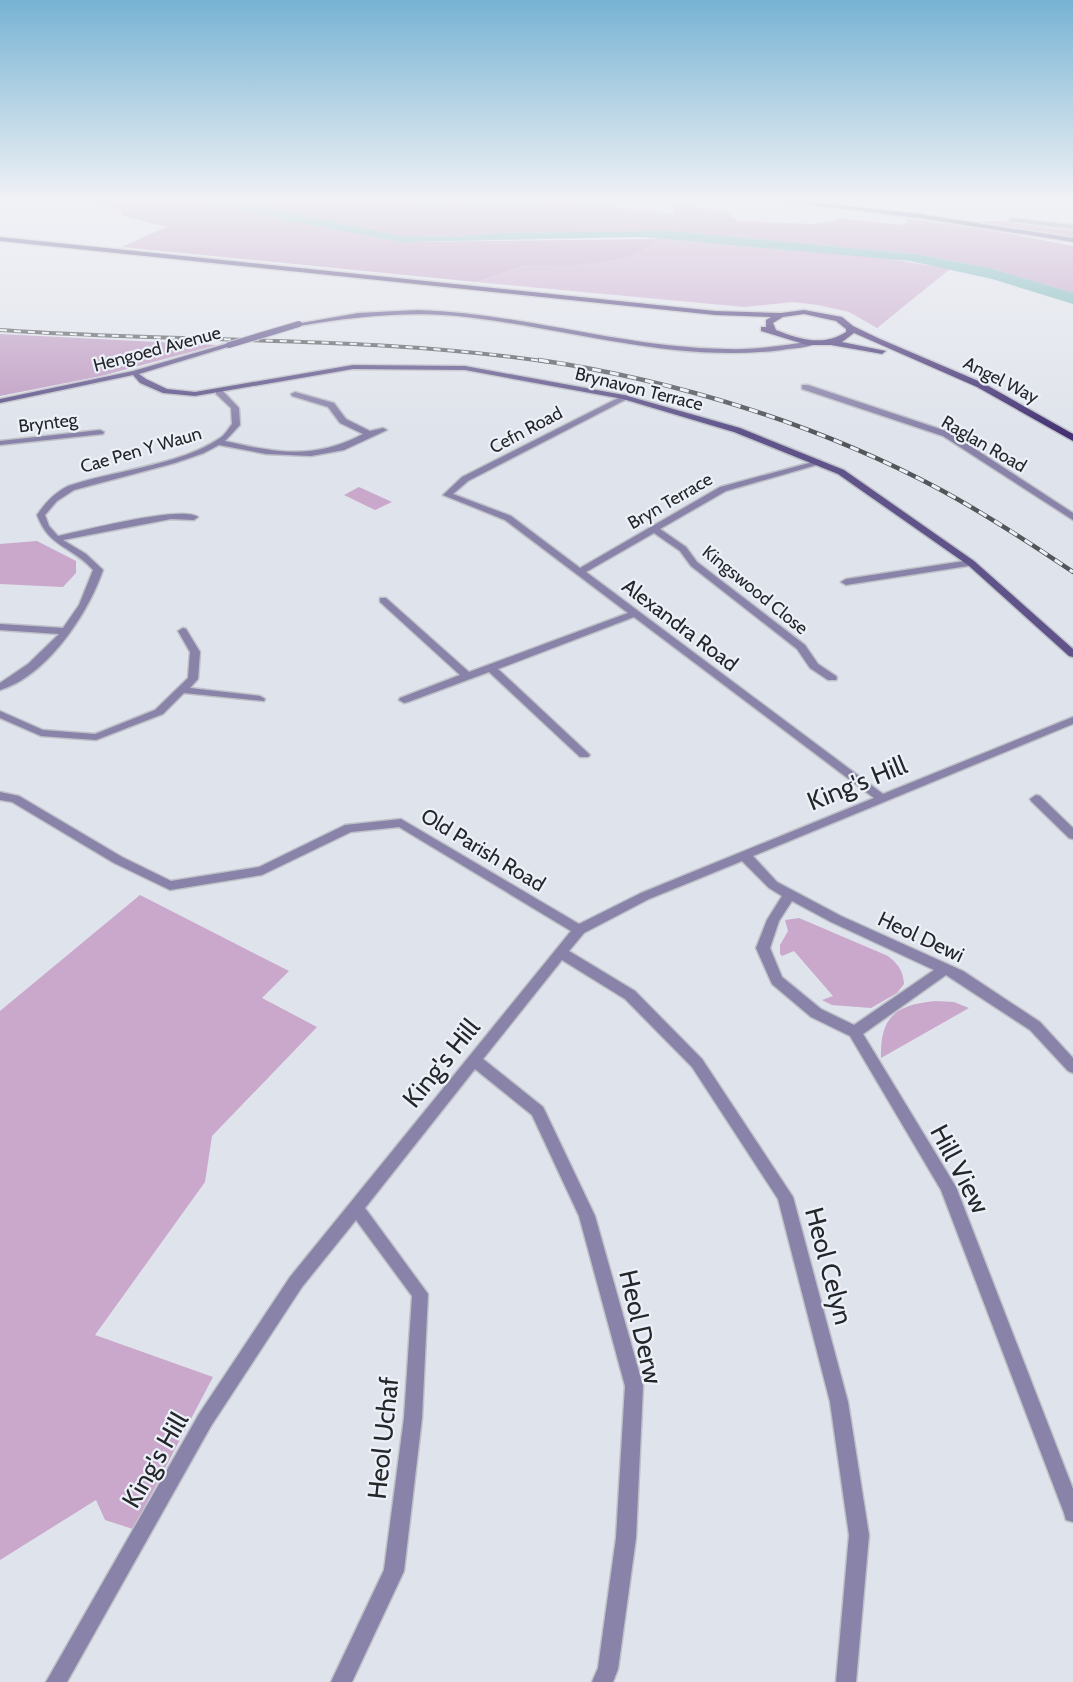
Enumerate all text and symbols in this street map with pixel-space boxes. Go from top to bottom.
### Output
street label: Hengoed Avenue [91,321,223,377]
street label: Angel Way [960,352,1042,408]
street label: Brynavon Terrace [573,362,705,416]
street label: Cefn Road [486,402,566,458]
street label: Brynteg [17,408,80,438]
street label: Raglan Road [938,411,1030,477]
street label: Cae Pen Y Waun [78,422,204,478]
street label: Bryn Terrace [624,468,716,534]
street label: Kingswood Close [698,541,812,639]
street label: Alexandra Road [617,573,743,676]
street label: King's Hill [802,748,912,818]
street label: Old Parish Road [417,803,550,896]
street label: Heol Dewi [874,906,968,967]
street label: King's Hill [396,1012,486,1114]
street label: Hill View [923,1119,997,1219]
street label: Heol Celyn [798,1204,860,1328]
street label: Heol Derw [612,1267,670,1388]
street label: Heol Uchaf [361,1375,405,1501]
street label: King's Hill [115,1407,195,1513]

